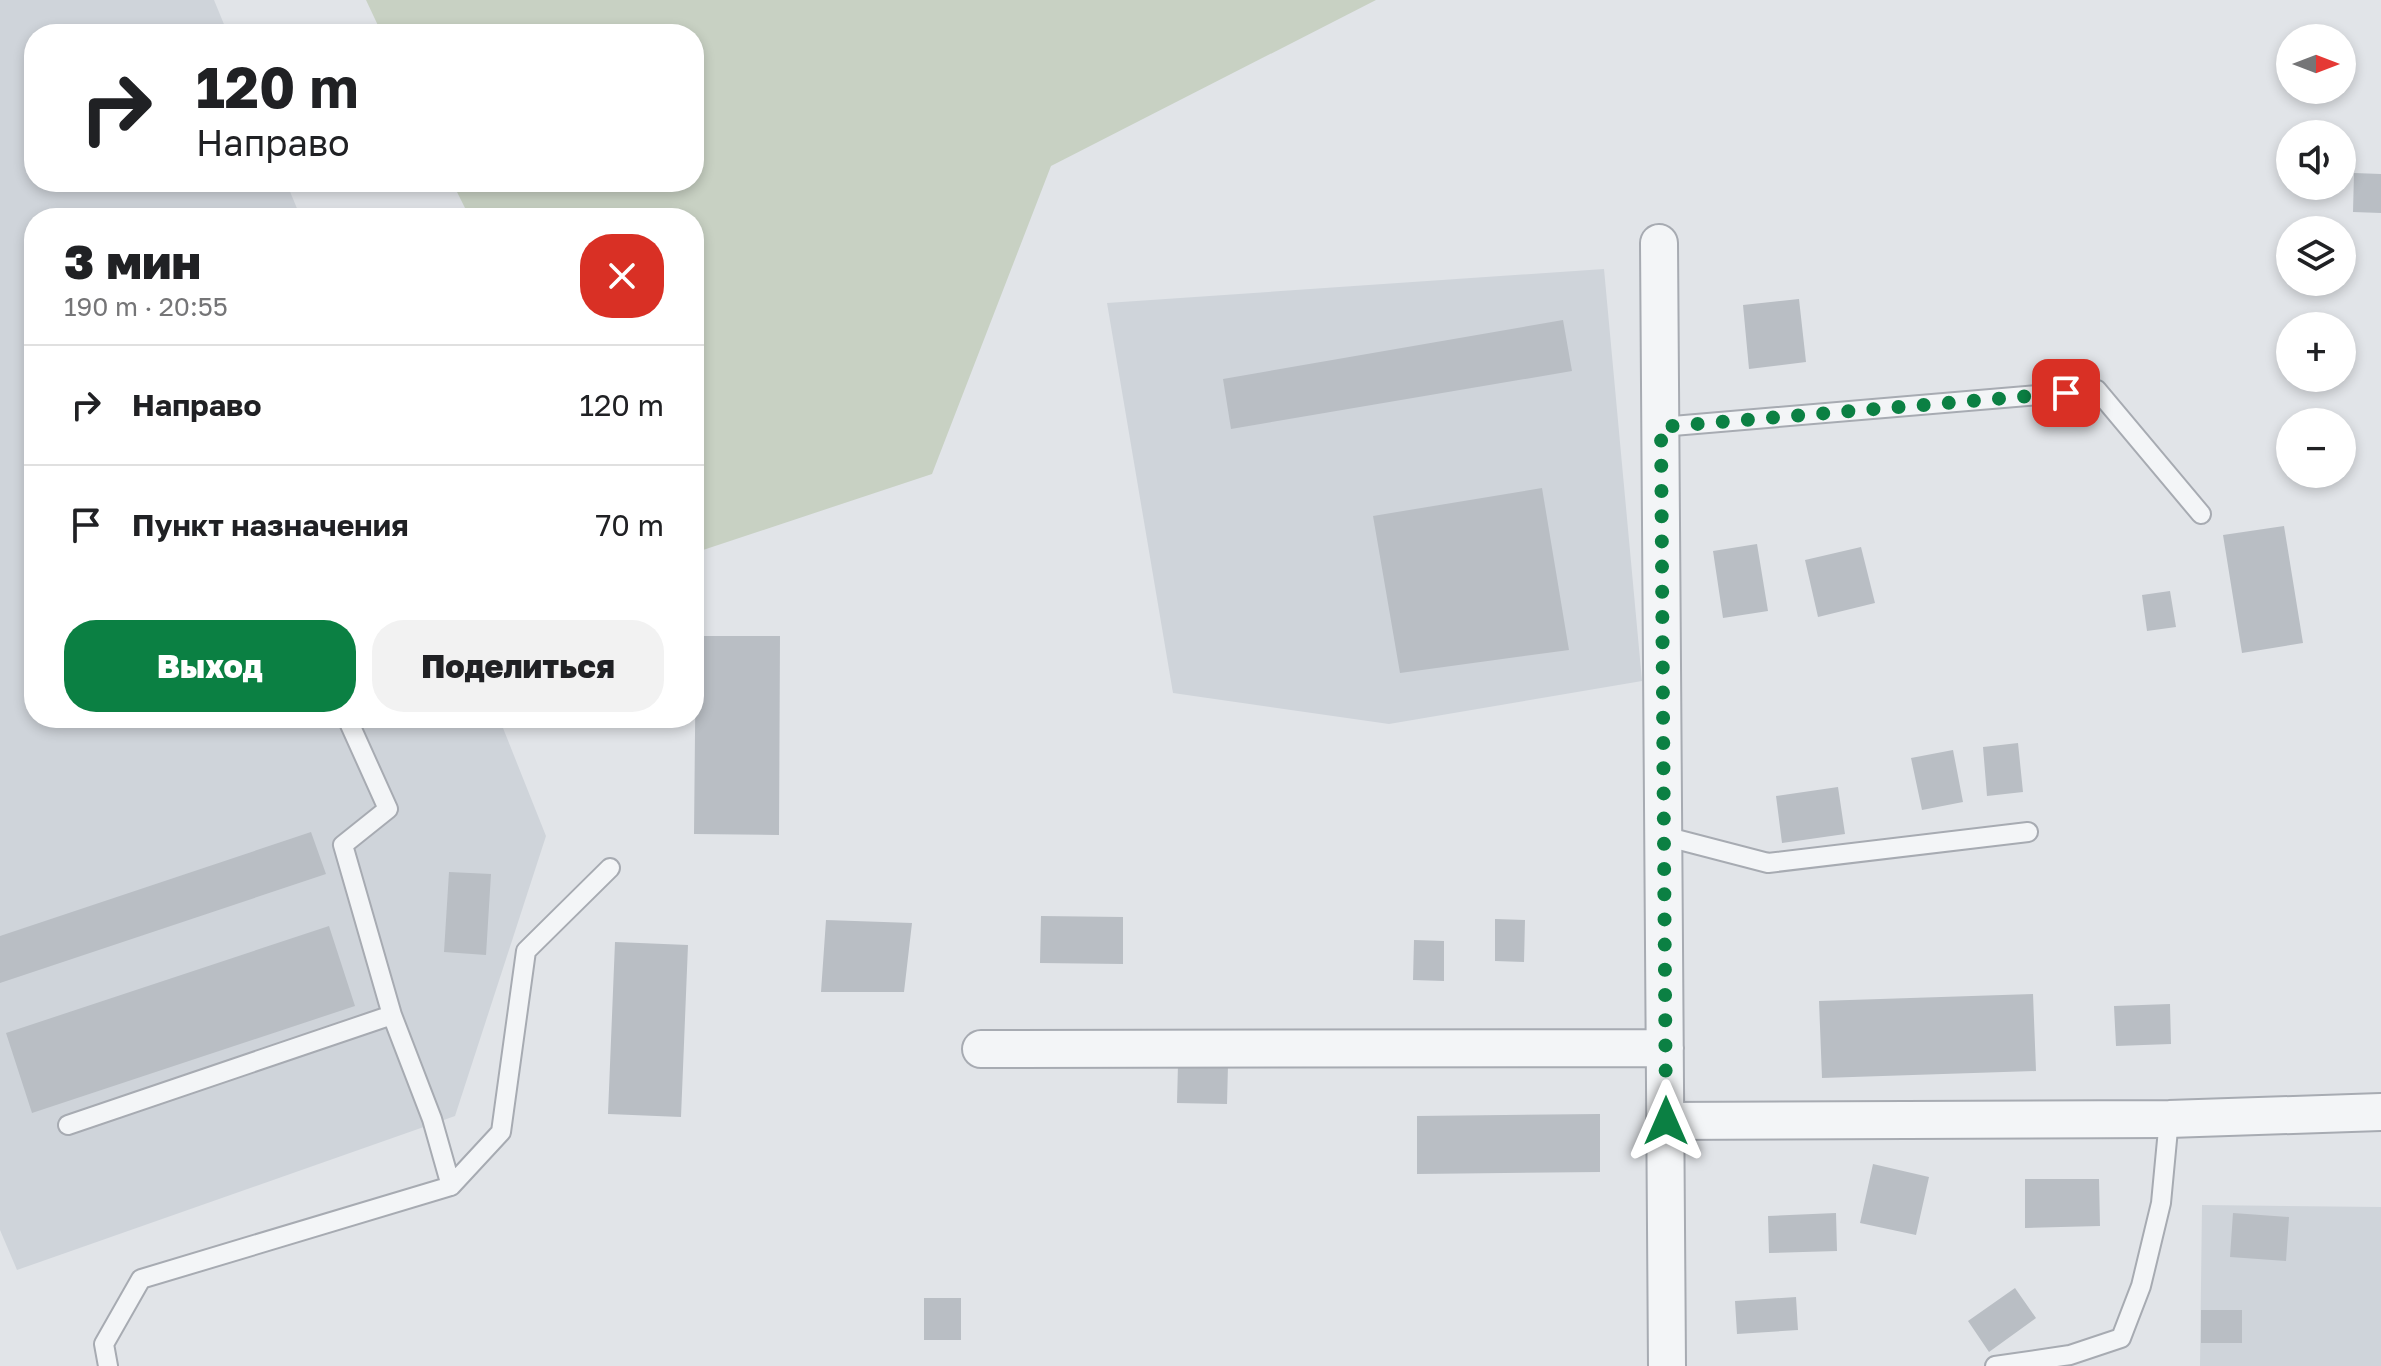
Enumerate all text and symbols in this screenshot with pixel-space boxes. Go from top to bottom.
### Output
north arrow [2276,24,2356,104]
map controls [2276,24,2356,488]
text: 120 m [196,53,358,120]
icon: right [64,56,168,160]
button: sound [2276,120,2356,200]
text: Направо [196,121,350,164]
button: layers [2276,216,2356,296]
text: 3 мин [64,232,201,290]
button: close [580,234,664,318]
text: 190 m · 20:55 [64,291,228,322]
button: + [2276,312,2356,392]
pin [2032,359,2100,427]
icon: arrive [2044,371,2088,415]
icon: right [64,383,108,427]
text: Направо [132,387,261,423]
text: 120 m [579,387,664,423]
button: − [2276,408,2356,488]
icon: arrive [64,503,108,547]
text: Пункт назначения [132,507,409,543]
text: 70 m [595,507,664,543]
button: Выход [64,620,356,712]
button: Поделиться [372,620,664,712]
position arrow [1624,1079,1708,1163]

